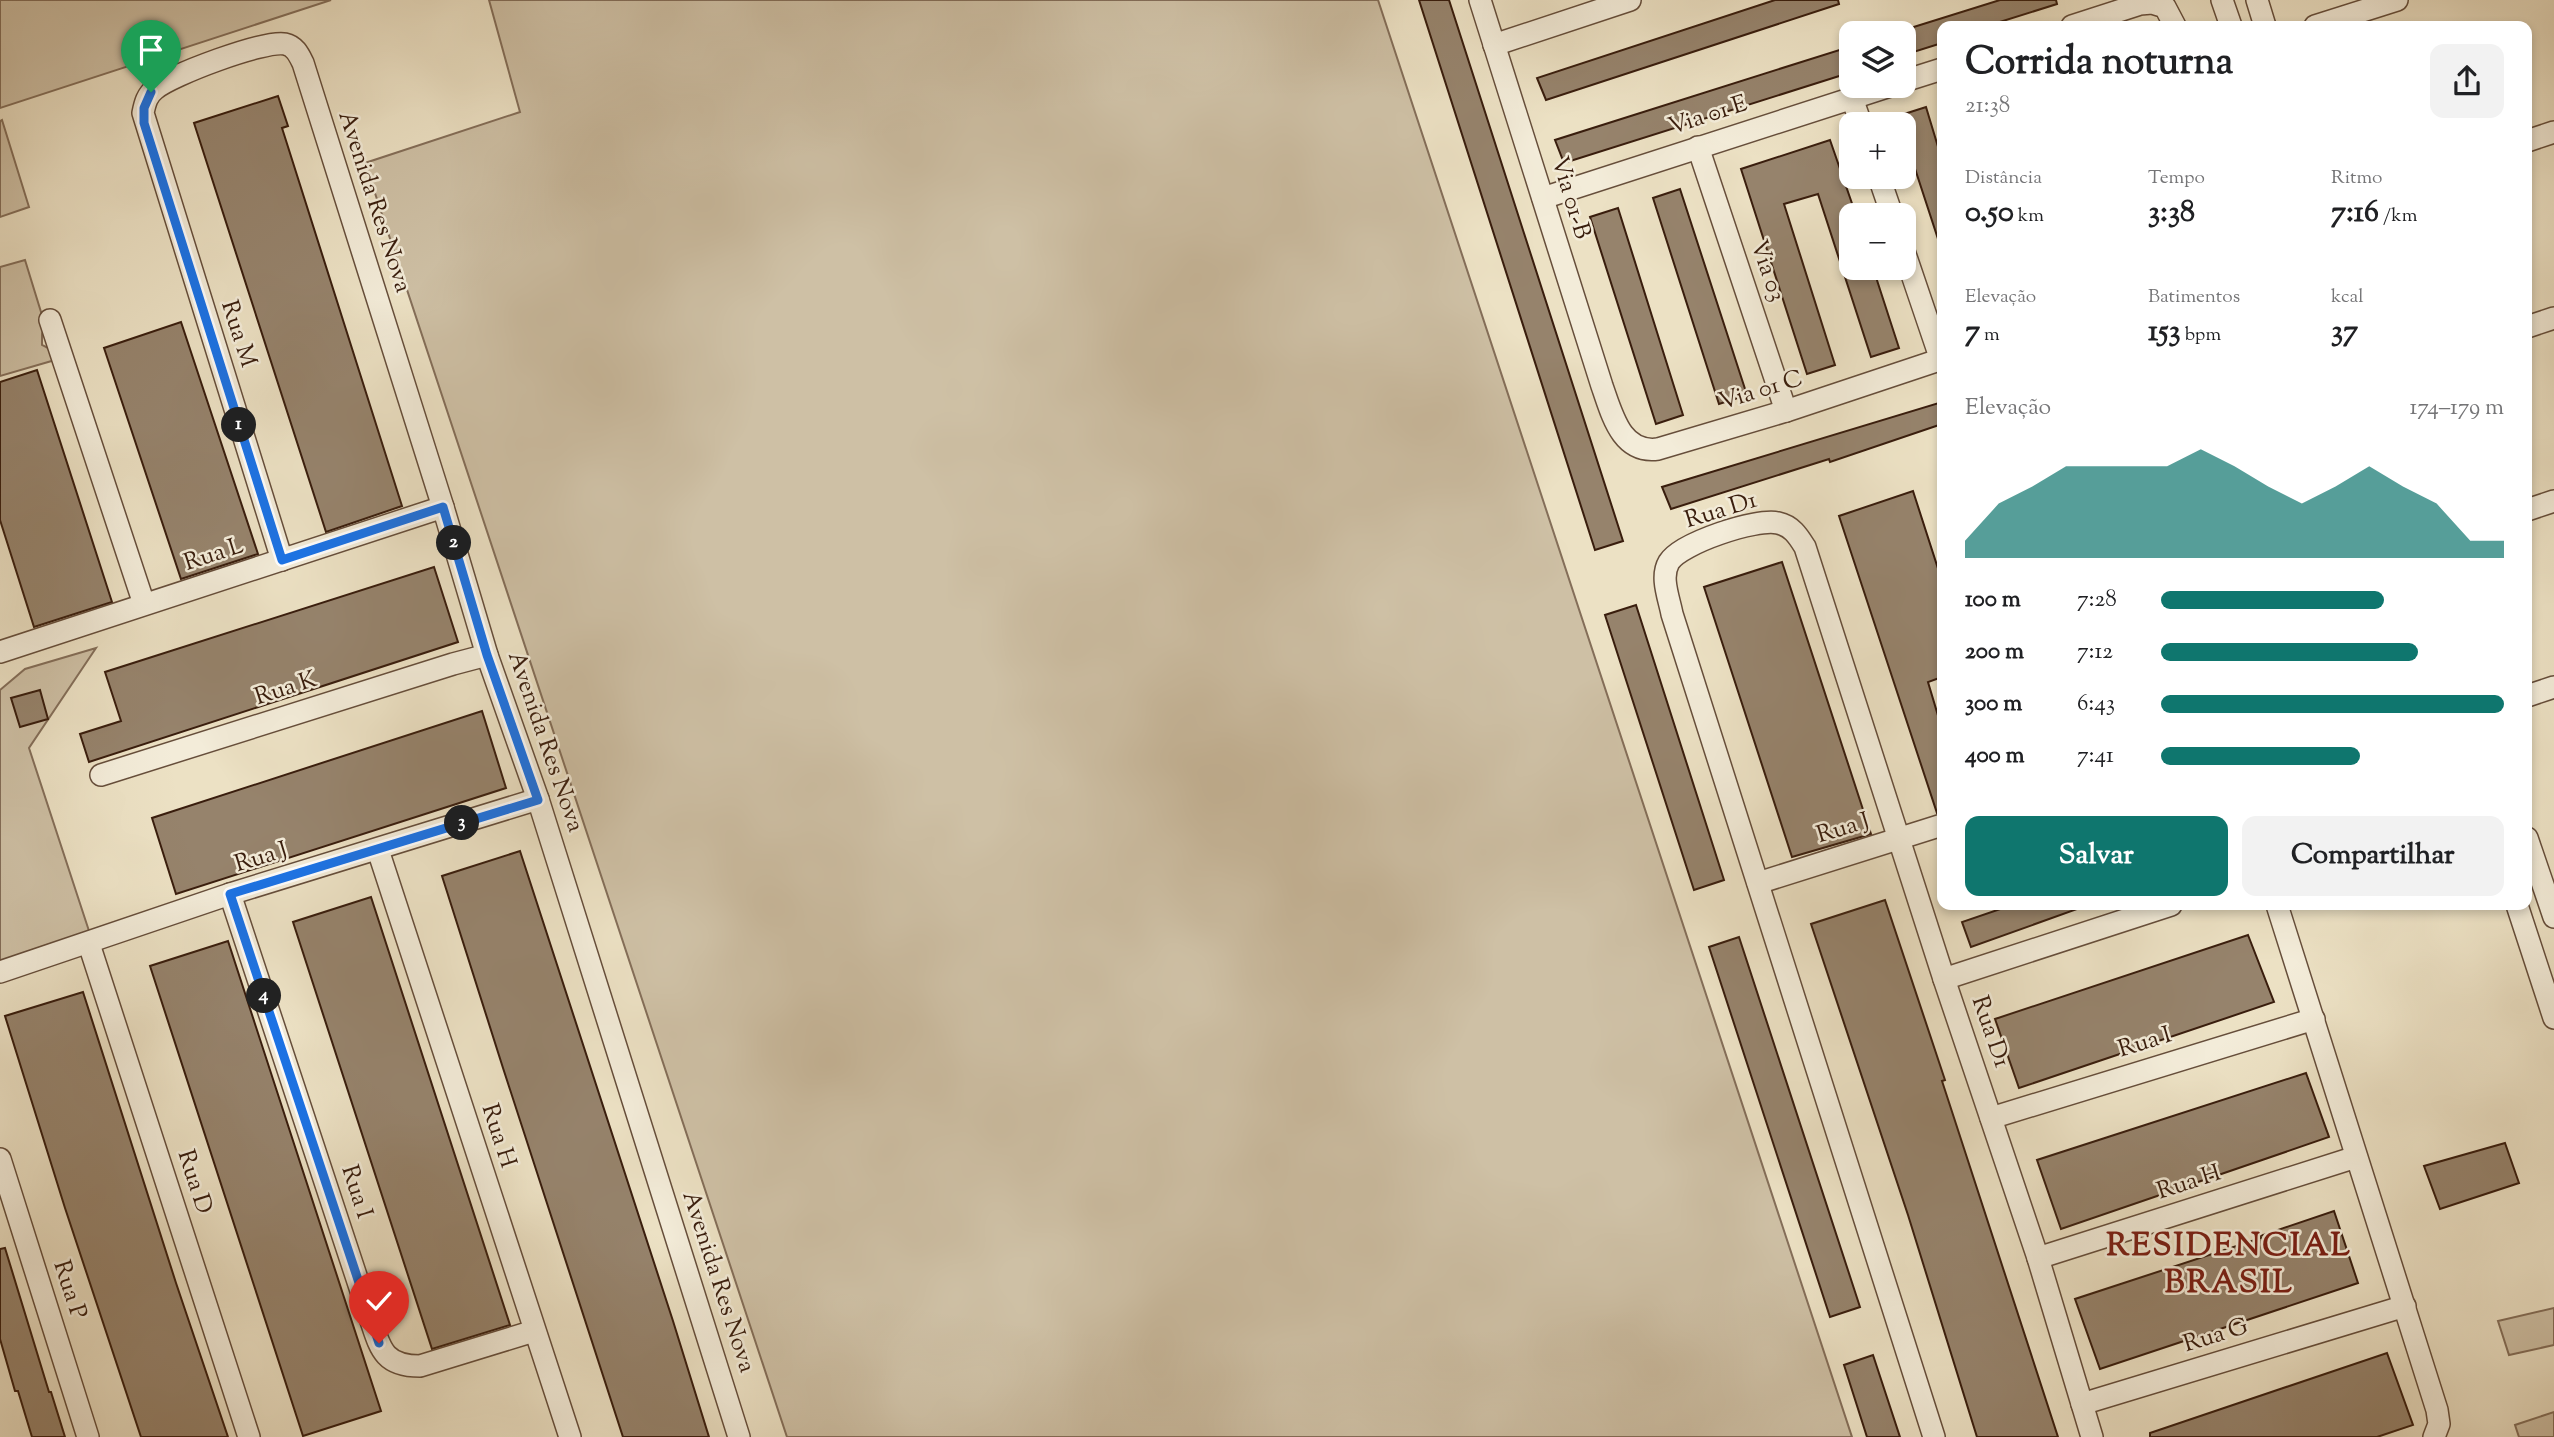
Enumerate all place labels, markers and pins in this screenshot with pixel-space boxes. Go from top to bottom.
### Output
pin [121,20,181,92]
pin: 1 [222,408,256,442]
pin: 2 [436,526,472,560]
pin: 3 [444,806,480,840]
pin: 4 [246,978,282,1014]
pin [349,1271,409,1343]

